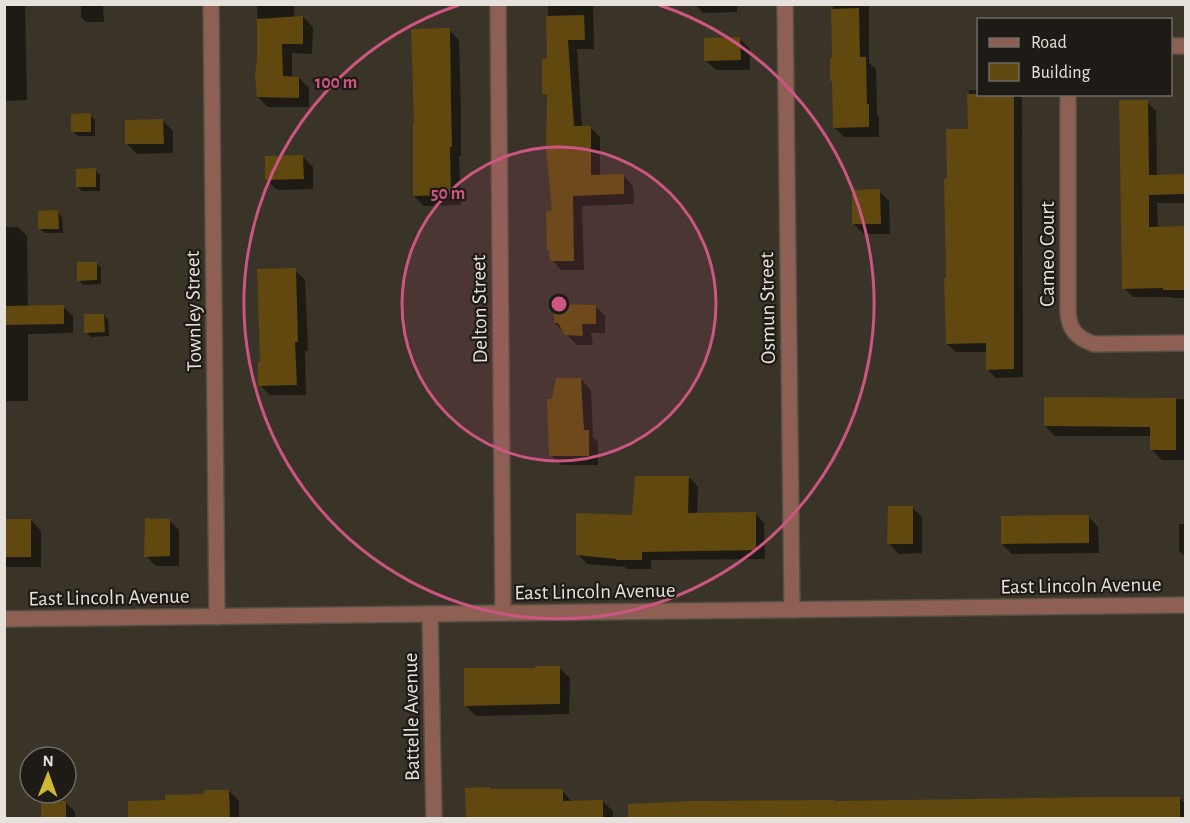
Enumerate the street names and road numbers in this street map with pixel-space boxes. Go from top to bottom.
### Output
street label: Cameo Court [1037,201,1058,307]
street label: Townley Street [182,250,205,371]
street label: Osmun Street [756,251,779,364]
street label: Delton Street [468,254,491,364]
street label: East Lincoln Avenue [1000,574,1162,597]
street label: East Lincoln Avenue [514,580,676,603]
street label: East Lincoln Avenue [28,586,190,609]
street label: Battelle Avenue [400,653,423,781]

